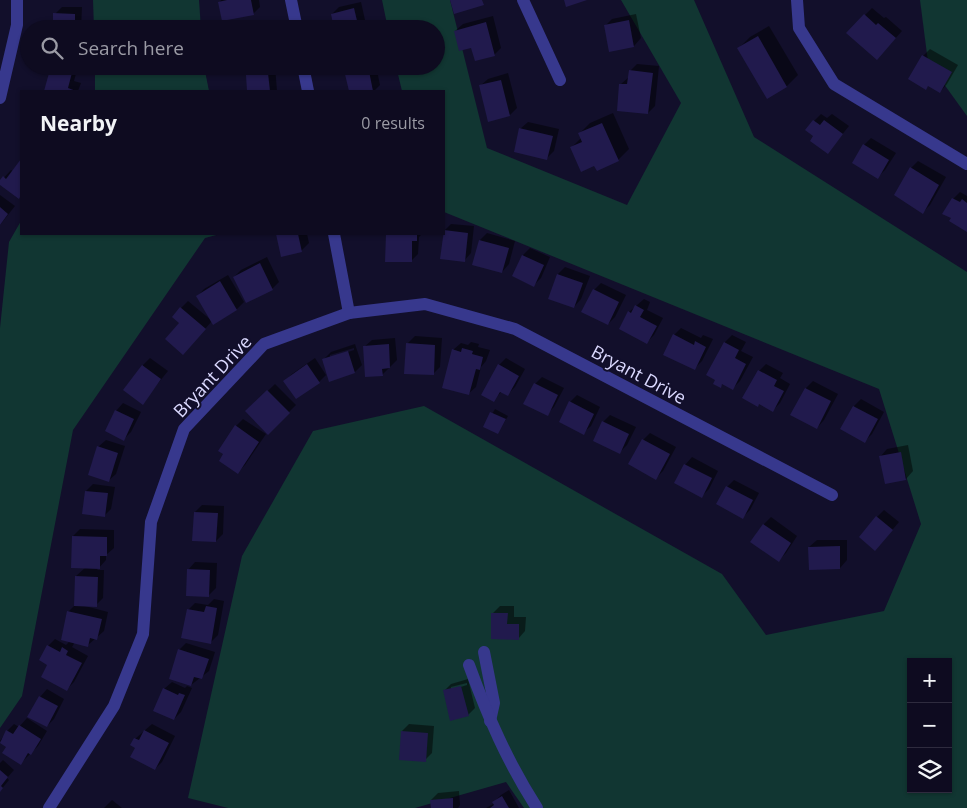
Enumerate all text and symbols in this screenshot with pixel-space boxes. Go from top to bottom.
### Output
search box [20,20,445,75]
icon: search [38,34,66,62]
text: Search here [78,35,184,61]
text: Nearby [40,109,117,137]
text: 0 results [361,112,425,134]
street label: Bryant Drive [168,330,256,422]
street label: Bryant Drive [587,339,691,409]
map controls [907,658,952,793]
button: + [907,658,952,703]
button: − [907,703,952,748]
button: layers [907,748,952,793]

